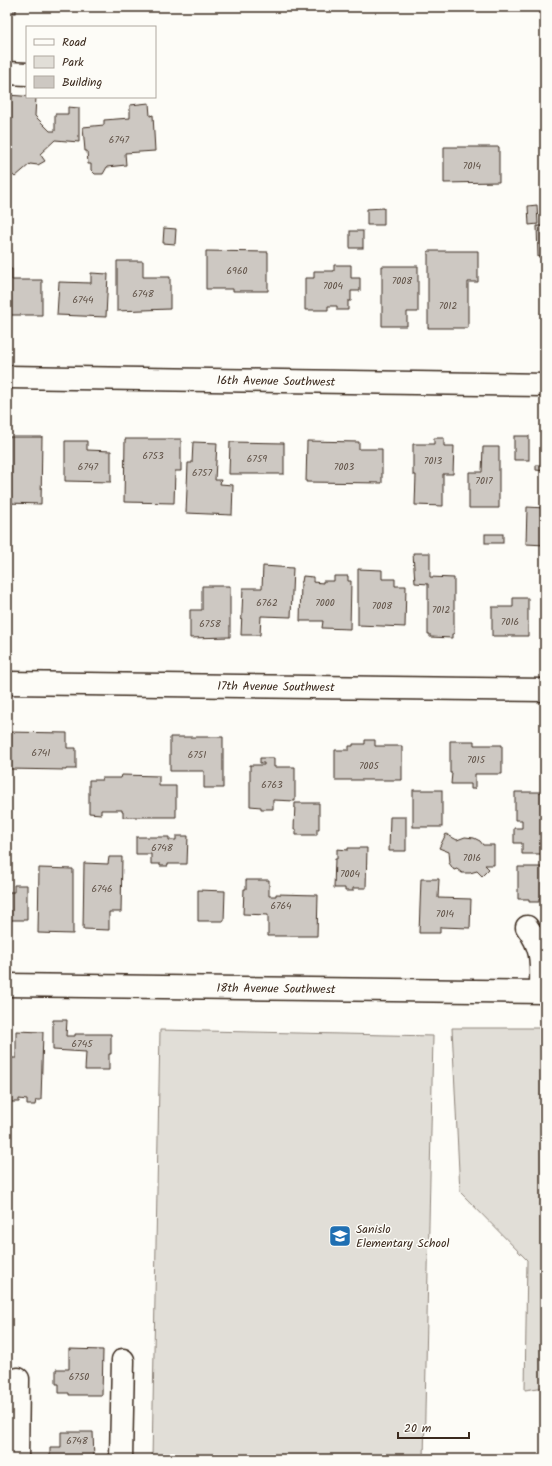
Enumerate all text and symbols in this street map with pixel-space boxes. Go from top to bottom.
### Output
legend [26,26,156,98]
text: Road [62,33,87,52]
text: Park [62,53,84,72]
text: Building [62,73,102,92]
house number: 6747 [109,132,130,148]
house number: 7014 [463,158,482,174]
house number: 6960 [227,263,248,279]
house number: 7008 [392,273,413,289]
house number: 7004 [323,278,344,294]
house number: 6748 [132,286,155,302]
house number: 6744 [72,292,94,308]
house number: 7012 [439,298,457,314]
street label: 16th Avenue Southwest [217,371,336,392]
house number: 6753 [142,448,164,464]
house number: 6759 [247,451,267,467]
house number: 7013 [424,453,443,469]
house number: 6747 [78,459,99,475]
house number: 7003 [334,459,354,475]
house number: 6757 [192,465,212,481]
house number: 7017 [475,473,493,489]
house number: 6762 [256,595,278,611]
house number: 7000 [315,595,335,611]
house number: 7008 [372,598,393,614]
house number: 7012 [432,602,450,618]
house number: 7016 [501,614,519,630]
house number: 6758 [199,616,222,632]
street label: 17th Avenue Southwest [217,677,335,697]
house number: 6741 [32,745,50,761]
house number: 6751 [188,747,206,763]
house number: 7015 [467,752,486,768]
house number: 7005 [359,758,380,774]
house number: 6763 [261,777,283,793]
house number: 6748 [151,840,174,856]
house number: 7016 [463,850,481,866]
house number: 7004 [340,866,361,882]
house number: 6746 [91,881,113,897]
house number: 6764 [270,898,292,914]
house number: 7014 [436,906,455,922]
street label: 18th Avenue Southwest [216,979,336,999]
house number: 6745 [71,1036,93,1052]
place label: Sanislo Elementary School [356,1220,449,1253]
school or university icon: Sanislo Elementary School [327,1223,353,1249]
house number: 6750 [69,1369,89,1385]
scale bar [398,1414,469,1440]
text: 20 m [404,1419,432,1438]
house number: 6748 [66,1433,89,1449]

